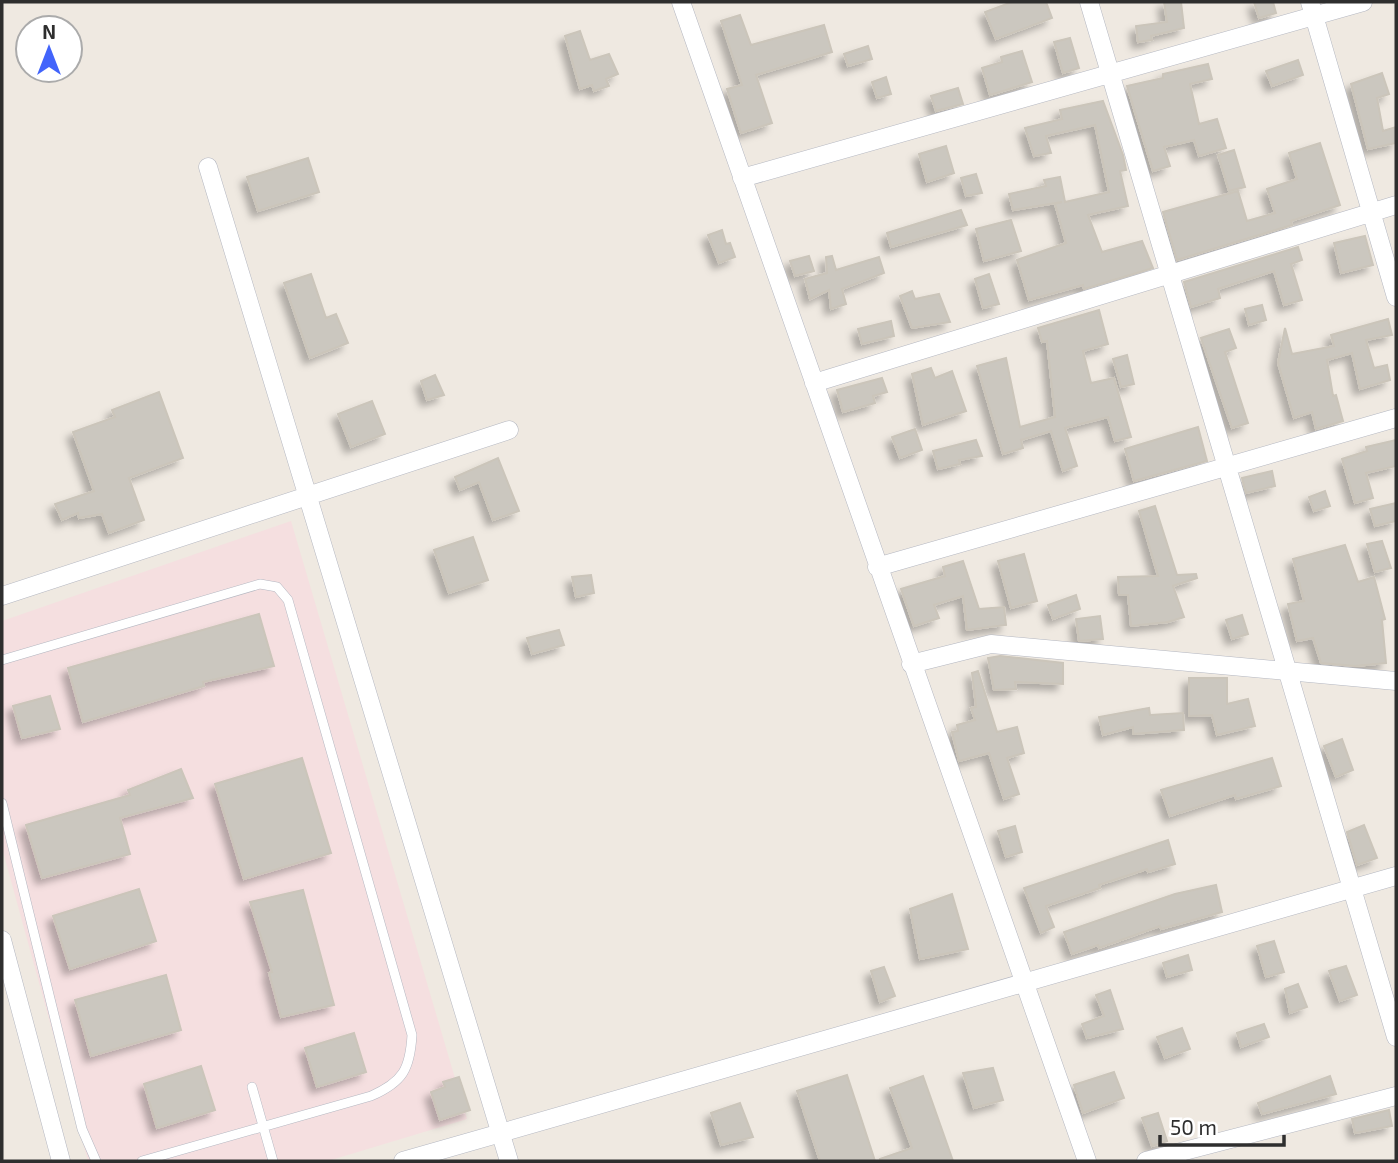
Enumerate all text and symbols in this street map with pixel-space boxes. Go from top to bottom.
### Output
north arrow [14,14,84,84]
text: N [42,20,56,43]
scale bar [1160,1104,1284,1148]
text: 50 m [1170,1114,1217,1139]

